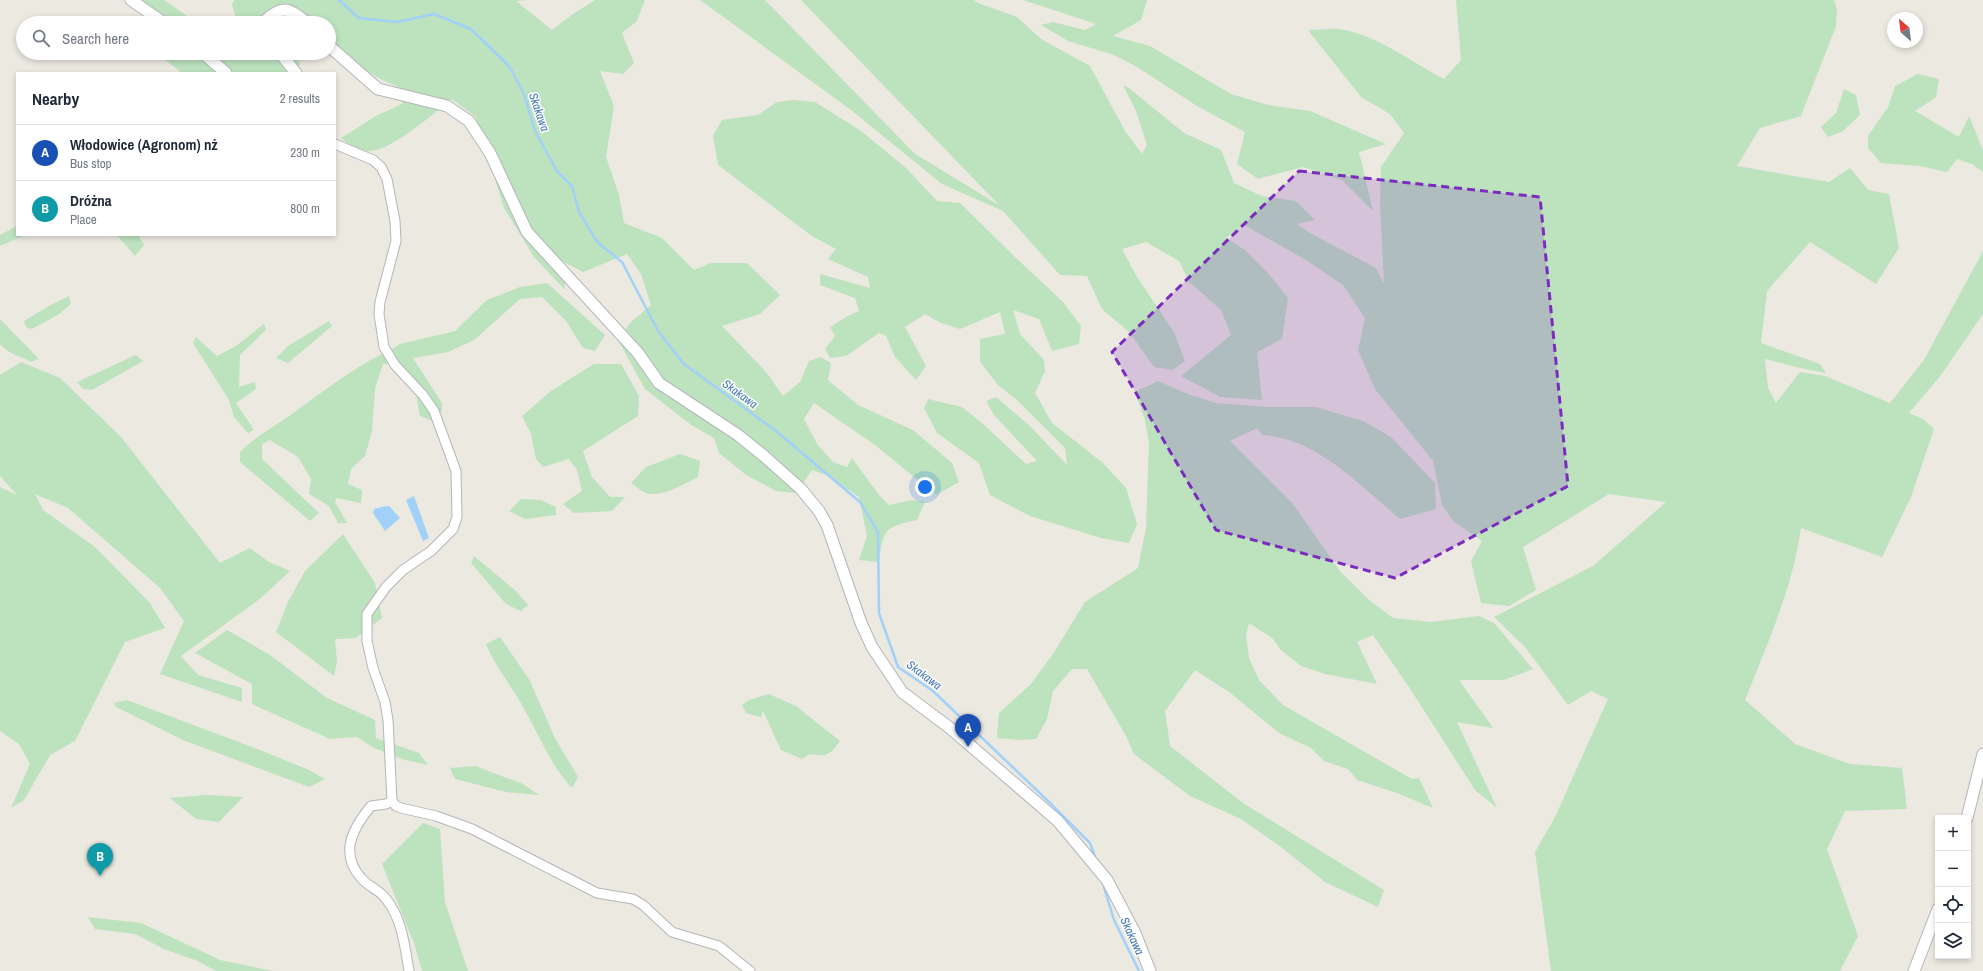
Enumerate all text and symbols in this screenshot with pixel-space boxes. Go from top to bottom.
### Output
north arrow [1887,12,1923,48]
search box [16,16,336,60]
icon: search [30,27,52,49]
text: Search here [62,28,129,49]
text: Nearby [32,87,79,110]
text: 2 results [280,90,320,107]
water label: Skakawa [525,91,553,134]
text: Włodowice (Agronom) nż [70,134,218,155]
text: A [41,144,49,161]
text: 230 m [290,144,320,161]
text: Bus stop [70,155,111,172]
text: Dróżna [70,190,112,211]
text: B [41,200,49,217]
text: 800 m [290,200,320,217]
text: Place [70,211,97,228]
water label: Skakawa [719,376,761,413]
your location [915,477,935,497]
water label: Skakawa [903,657,945,694]
pin: A [955,714,981,747]
map controls [1935,815,1971,959]
button: + [1935,815,1971,851]
pin: B [87,843,113,876]
button: − [1935,851,1971,887]
button: locate [1935,887,1971,923]
water label: Skakawa [1116,915,1148,958]
button: layers [1935,923,1971,959]

